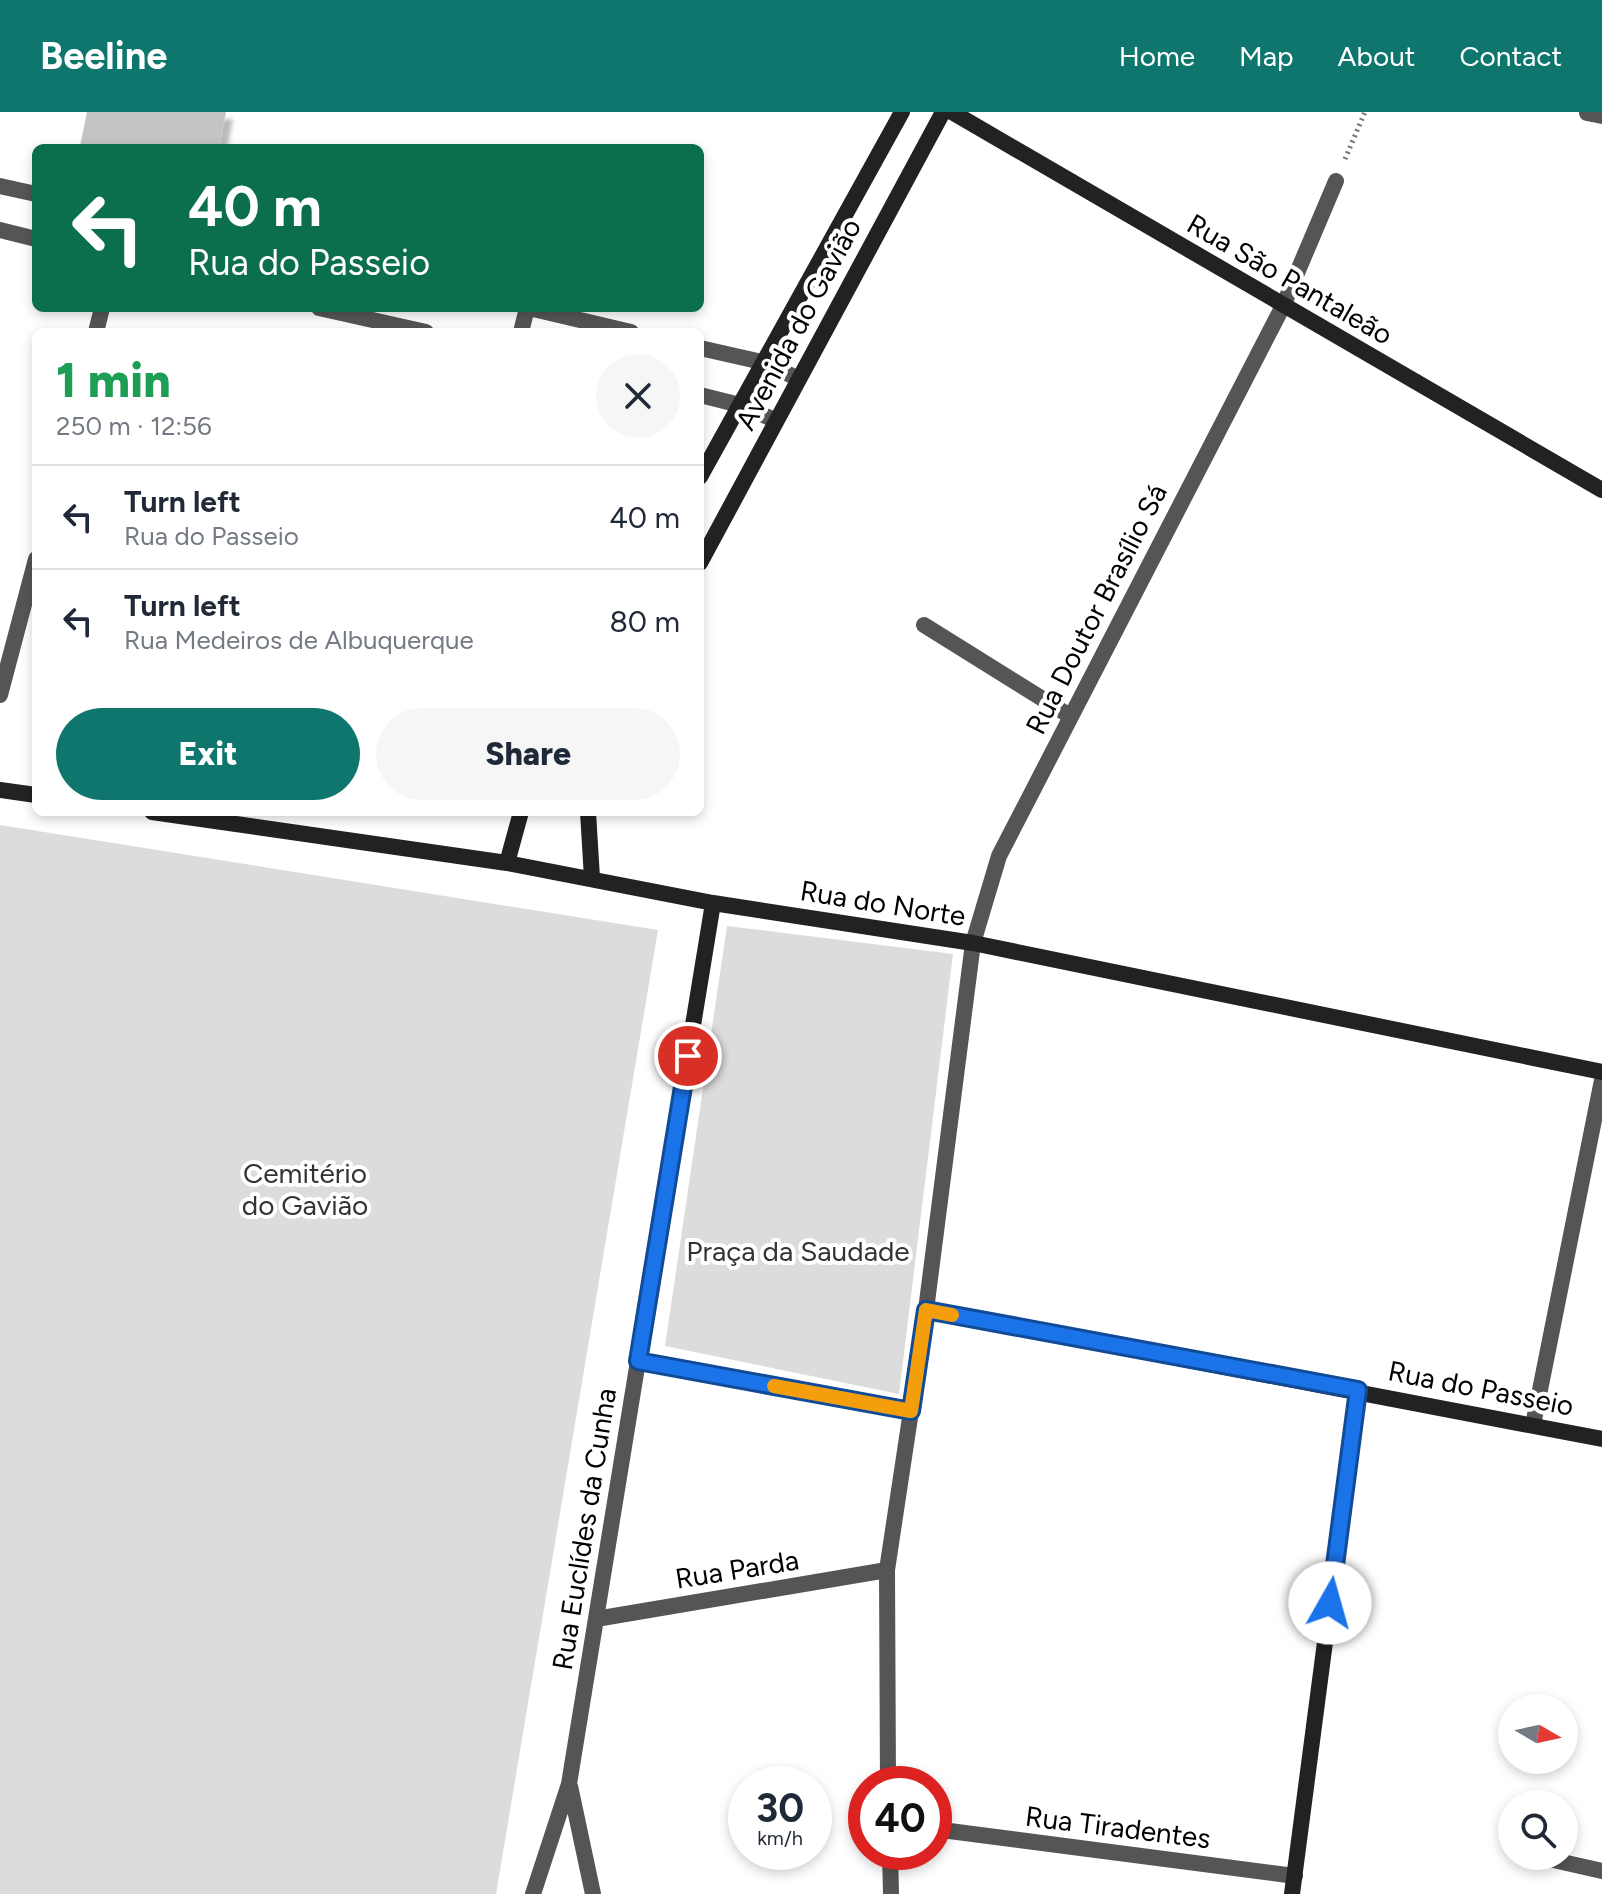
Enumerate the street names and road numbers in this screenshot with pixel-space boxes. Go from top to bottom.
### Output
street label: Rua São Pantaleão [1181,206,1399,352]
street label: Avenida do Gavião [728,213,868,435]
street label: Rua Doutor Brasílio Sá [1018,478,1174,740]
street label: Rua do Norte [798,873,968,933]
street label: Rua do Passeio [1385,1353,1577,1423]
street label: Rua Euclídes da Cunha [545,1386,623,1672]
street label: Rua Parda [673,1542,801,1596]
street label: Rua Tiradentes [1024,1799,1212,1855]

